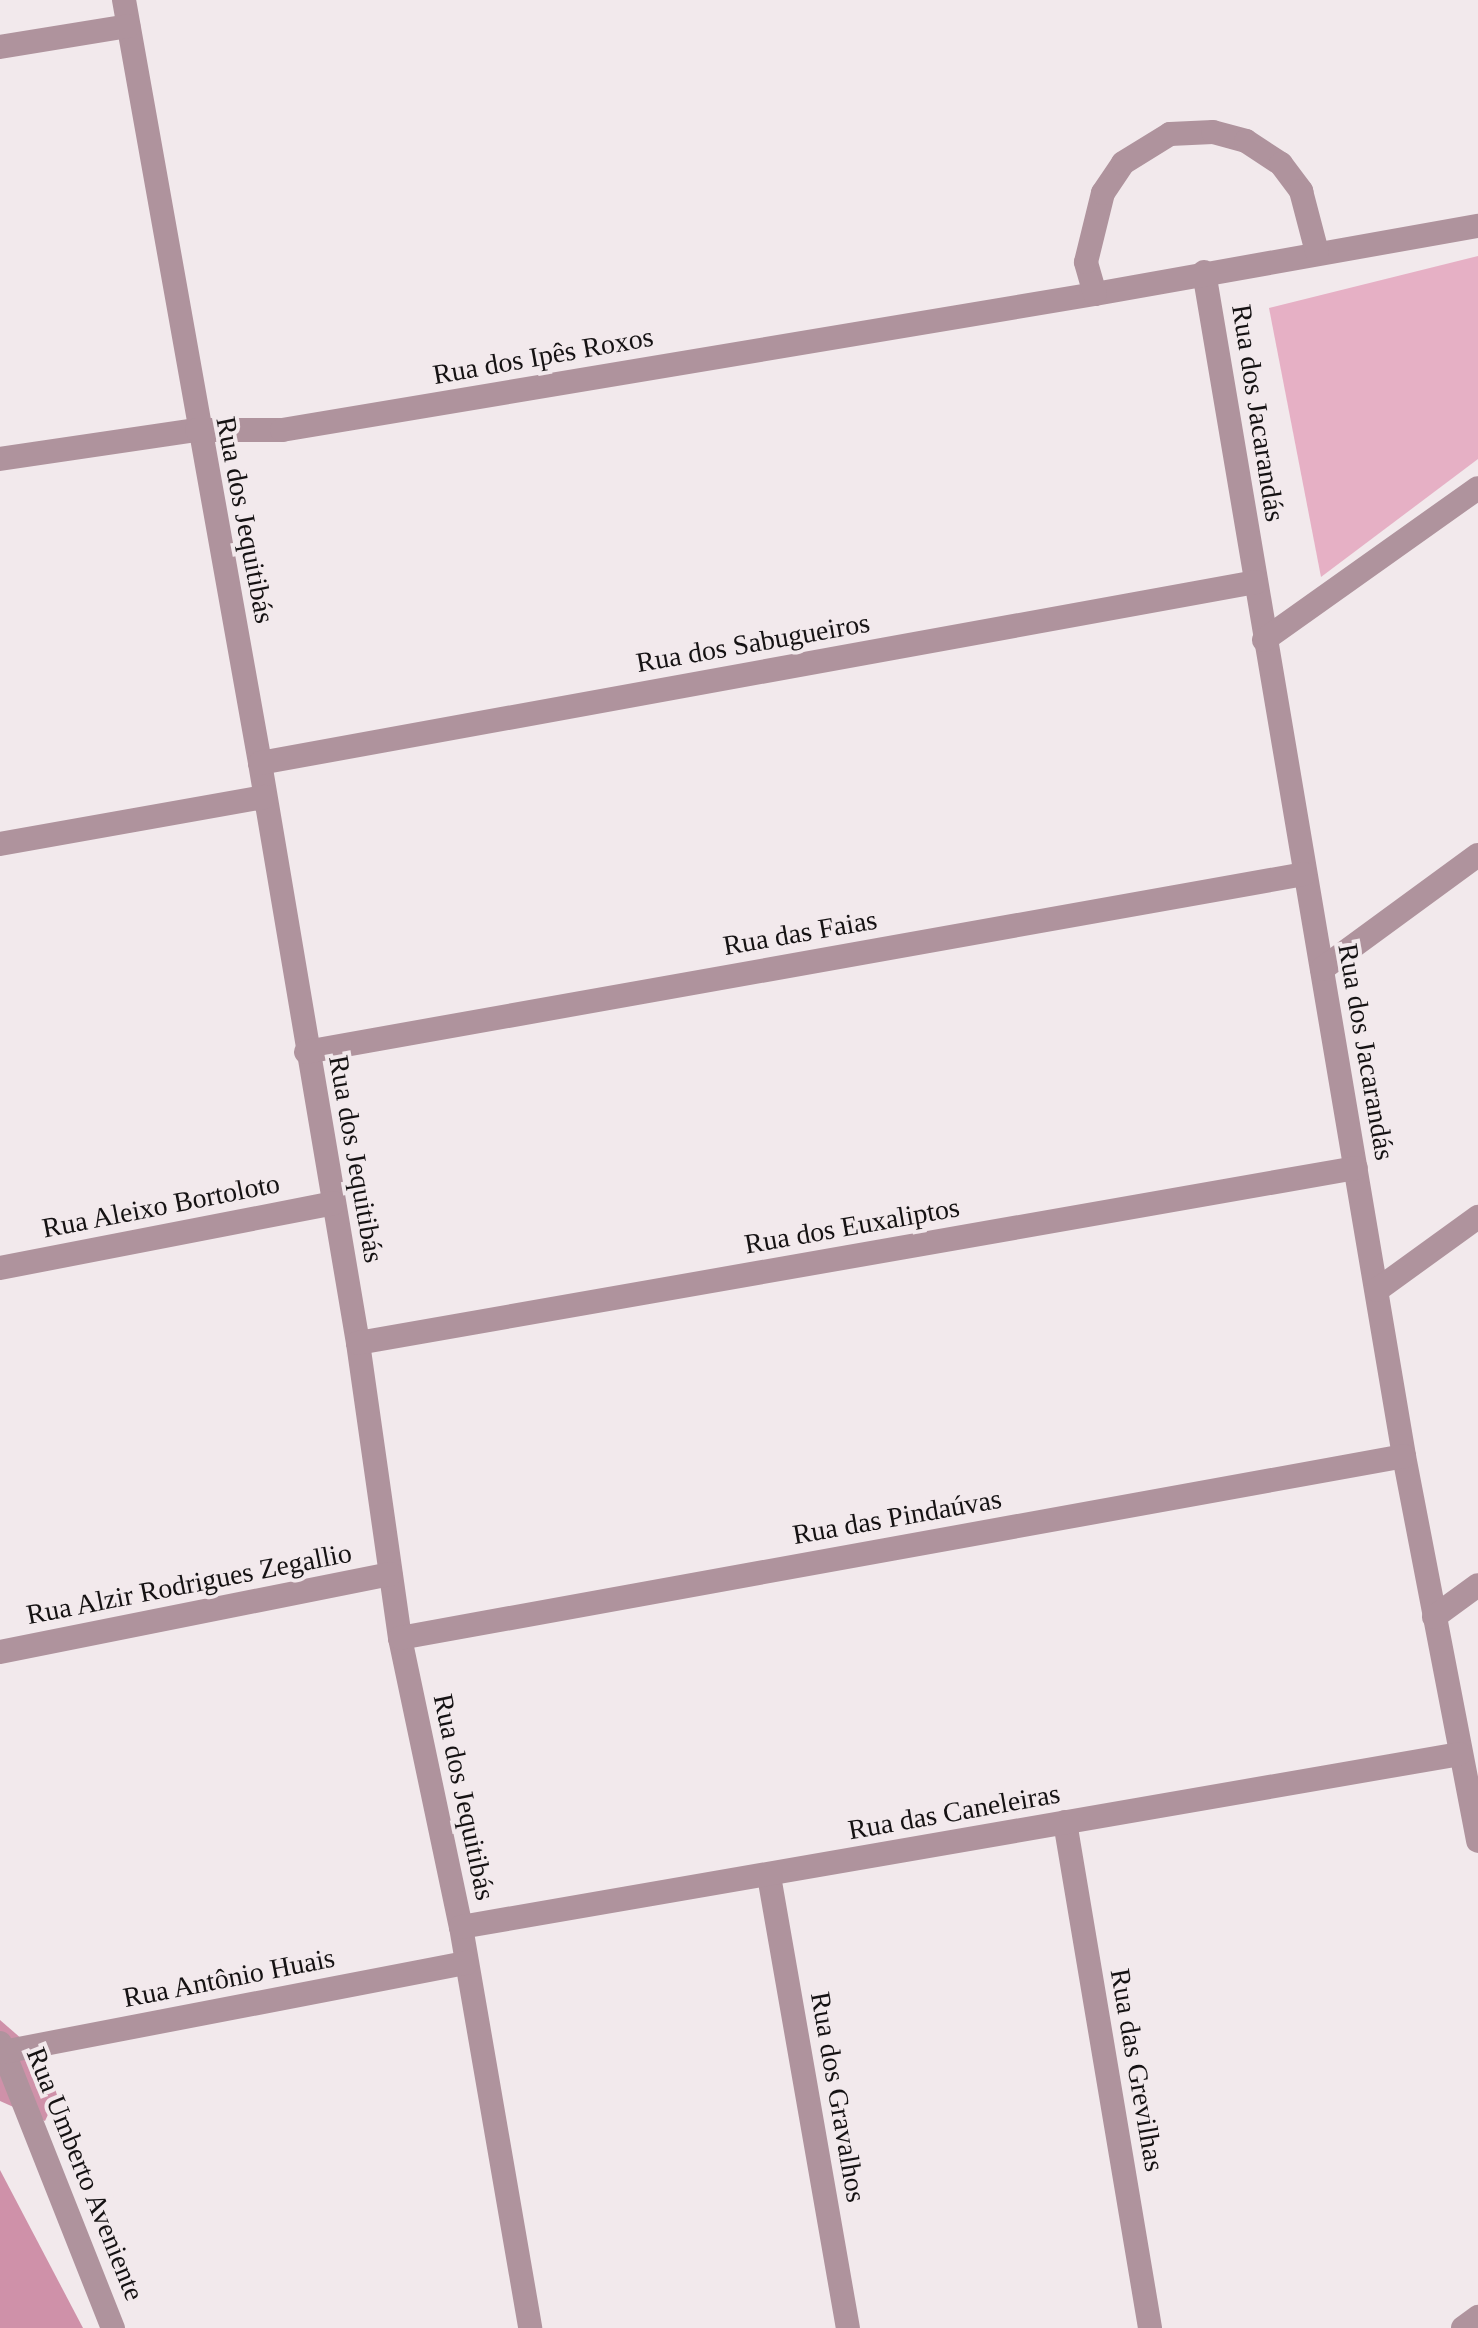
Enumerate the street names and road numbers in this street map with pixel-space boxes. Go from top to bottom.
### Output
street label: Rua dos Jacarandás [1224,302,1292,524]
street label: Rua dos Ipês Roxos [430,320,656,392]
street label: Rua dos Jequitibás [208,414,282,626]
street label: Rua dos Sabugueiros [634,606,872,680]
street label: Rua das Faias [720,903,880,963]
street label: Rua dos Jacarandás [1330,941,1402,1163]
street label: Rua dos Jequitibás [321,1053,391,1265]
street label: Rua Aleixo Bortoloto [39,1166,283,1246]
street label: Rua dos Euxaliptos [742,1191,962,1261]
street label: Rua das Pindaúvas [790,1482,1004,1552]
street label: Rua Alzir Rodrigues Zegallio [23,1536,355,1632]
street label: Rua dos Jequitibás [426,1691,502,1903]
street label: Rua das Caneleiras [845,1777,1063,1847]
street label: Rua Antônio Huais [120,1941,338,2015]
street label: Rua das Grevilhas [1103,1966,1171,2174]
street label: Rua dos Gravalhos [803,1989,873,2205]
street label: Rua Umberto Aveniente [19,2042,151,2306]

